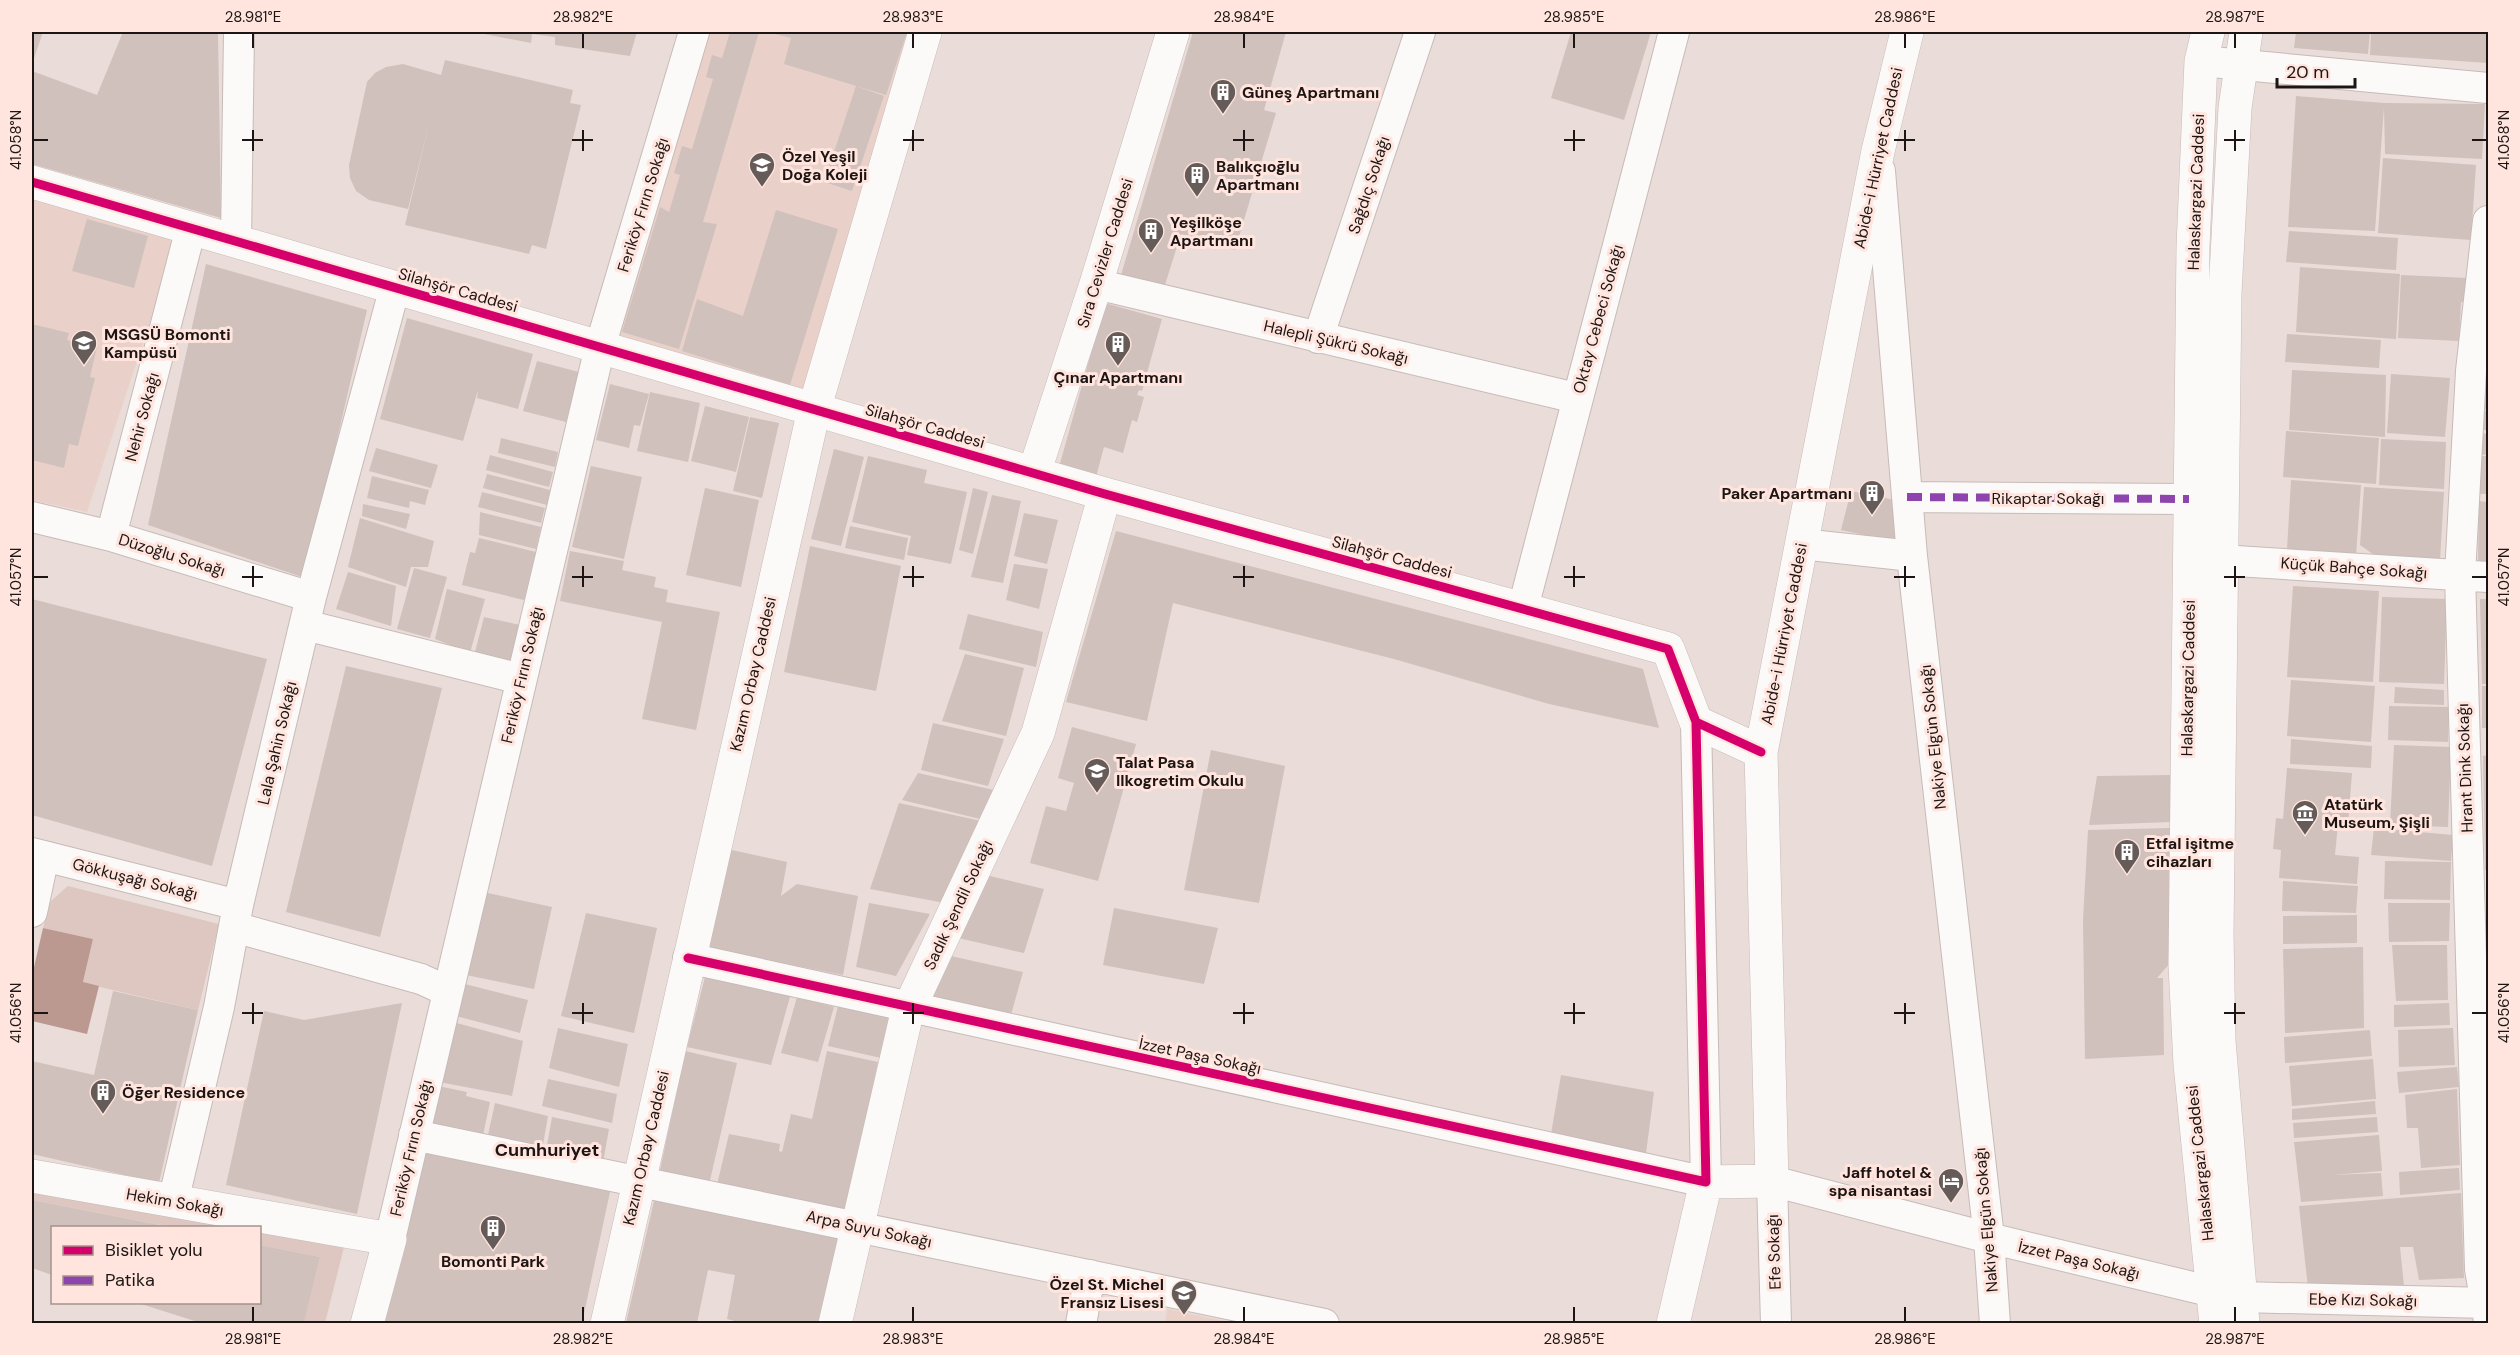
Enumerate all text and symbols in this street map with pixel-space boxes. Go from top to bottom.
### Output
text: 28.981°E [225,7,281,27]
text: 28.982°E [553,7,613,27]
text: 28.983°E [883,7,943,27]
text: 28.984°E [1213,7,1275,27]
text: 28.985°E [1543,7,1605,27]
text: 28.986°E [1874,7,1936,27]
text: 28.987°E [2205,7,2265,27]
scale bar [2277,51,2355,89]
text: 20 m [2286,60,2329,84]
street label: Abide-i Hürriyet Caddesi [1849,65,1907,251]
building icon: Güneş Apartmanı [1208,77,1238,115]
place label: Güneş Apartmanı [1242,82,1379,103]
text: 41.058°N [6,110,26,170]
text: 41.058°N [2494,110,2514,170]
street label: Halaskargazi Caddesi [2183,113,2209,271]
street label: Sağdıç Sokağı [1343,133,1395,237]
street label: Feriköy Fırın Sokağı [613,135,673,275]
place label: Özel Yeşil Doğa Koleji [782,146,867,185]
school or university icon: Özel Yeşil Doğa Koleji [747,150,777,188]
place label: Balıkçıoğlu Apartmanı [1216,156,1300,195]
building icon: Balıkçıoğlu Apartmanı [1182,160,1212,198]
street label: Sıra Cevizler Caddesi [1072,176,1138,330]
place label: Yeşilköşe Apartmanı [1170,212,1253,251]
building icon: Yeşilköşe Apartmanı [1136,216,1166,254]
street label: Oktay Cebeci Sokağı [1568,242,1628,396]
street label: Silahşör Caddesi [396,263,520,317]
street label: Halepli Şükrü Sokağı [1262,315,1410,369]
place label: MSGSÜ Bomonti Kampüsü [104,324,231,363]
school or university icon: MSGSÜ Bomonti Kampüsü [69,328,99,366]
building icon: Çınar Apartmanı [1103,329,1133,367]
place label: Çınar Apartmanı [1054,367,1182,388]
street label: Nehir Sokağı [120,370,164,464]
street label: Silahşör Caddesi [863,399,987,453]
building icon: Paker Apartmanı [1857,478,1887,516]
place label: Paker Apartmanı [1722,483,1852,504]
street label: Rikaptar Sokağı [1992,488,2104,509]
street label: Düzoğlu Sokağı [116,529,228,581]
street label: Silahşör Caddesi [1330,531,1454,583]
street label: Abide-i Hürriyet Caddesi [1756,541,1812,727]
text: 41.057°N [6,548,26,606]
text: 41.057°N [2494,548,2514,606]
street label: Küçük Bahçe Sokağı [2280,552,2428,584]
street label: Kazım Orbay Caddesi [725,595,781,753]
street label: Halaskargazi Caddesi [2176,600,2200,756]
street label: Feriköy Fırın Sokağı [496,605,548,745]
street label: Nakiye Elgün Sokağı [1915,664,1951,810]
street label: Lala Şahin Sokağı [253,679,301,807]
street label: Hrant Dink Sokağı [2452,703,2478,833]
place label: Talat Pasa Ilkogretim Okulu [1116,752,1244,791]
school or university icon: Talat Pasa Ilkogretim Okulu [1082,756,1112,794]
place label: Atatürk Museum, Şişli [2324,794,2430,833]
museum icon: Atatürk Museum, Şişli [2290,798,2320,836]
place label: Etfal işitme cihazları [2146,833,2234,872]
street label: Sadık Şendil Sokağı [919,837,997,973]
building icon: Etfal işitme cihazları [2112,837,2142,875]
street label: Gökkuşağı Sokağı [70,853,200,905]
text: 41.056°N [6,983,26,1043]
text: 41.056°N [2494,983,2514,1043]
street label: İzzet Paşa Sokağı [1137,1033,1263,1079]
street label: Kazım Orbay Caddesi [618,1069,674,1227]
building icon: Öğer Residence [88,1077,118,1115]
street label: Feriköy Fırın Sokağı [385,1078,437,1218]
place label: Öğer Residence [122,1082,245,1103]
street label: Halaskargazi Caddesi [2181,1084,2219,1242]
district label: Cumhuriyet [495,1138,599,1162]
street label: Nakiye Elgün Sokağı [1969,1147,2003,1293]
place label: Jaff hotel & spa nisantasi [1829,1162,1933,1201]
hotel icon: Jaff hotel & spa nisantasi [1936,1166,1966,1204]
street label: Hekim Sokağı [125,1183,225,1221]
street label: Arpa Suyu Sokağı [804,1205,934,1253]
building icon: Bomonti Park [478,1213,508,1251]
street label: Efe Sokağı [1762,1214,1786,1290]
legend [51,1226,261,1304]
street label: İzzet Paşa Sokağı [2016,1236,2142,1284]
text: Bisiklet yolu [105,1238,203,1262]
place label: Bomonti Park [441,1251,546,1272]
text: Patika [105,1268,155,1292]
place label: Özel St. Michel Fransız Lisesi [1050,1274,1164,1313]
school or university icon: Özel St. Michel Fransız Lisesi [1169,1278,1199,1316]
street label: Ebe Kızı Sokağı [2309,1289,2417,1311]
text: 28.981°E [225,1329,281,1349]
text: 28.982°E [553,1329,613,1349]
text: 28.983°E [883,1329,943,1349]
text: 28.984°E [1213,1329,1275,1349]
text: 28.985°E [1543,1329,1605,1349]
text: 28.986°E [1874,1329,1936,1349]
text: 28.987°E [2205,1329,2265,1349]

